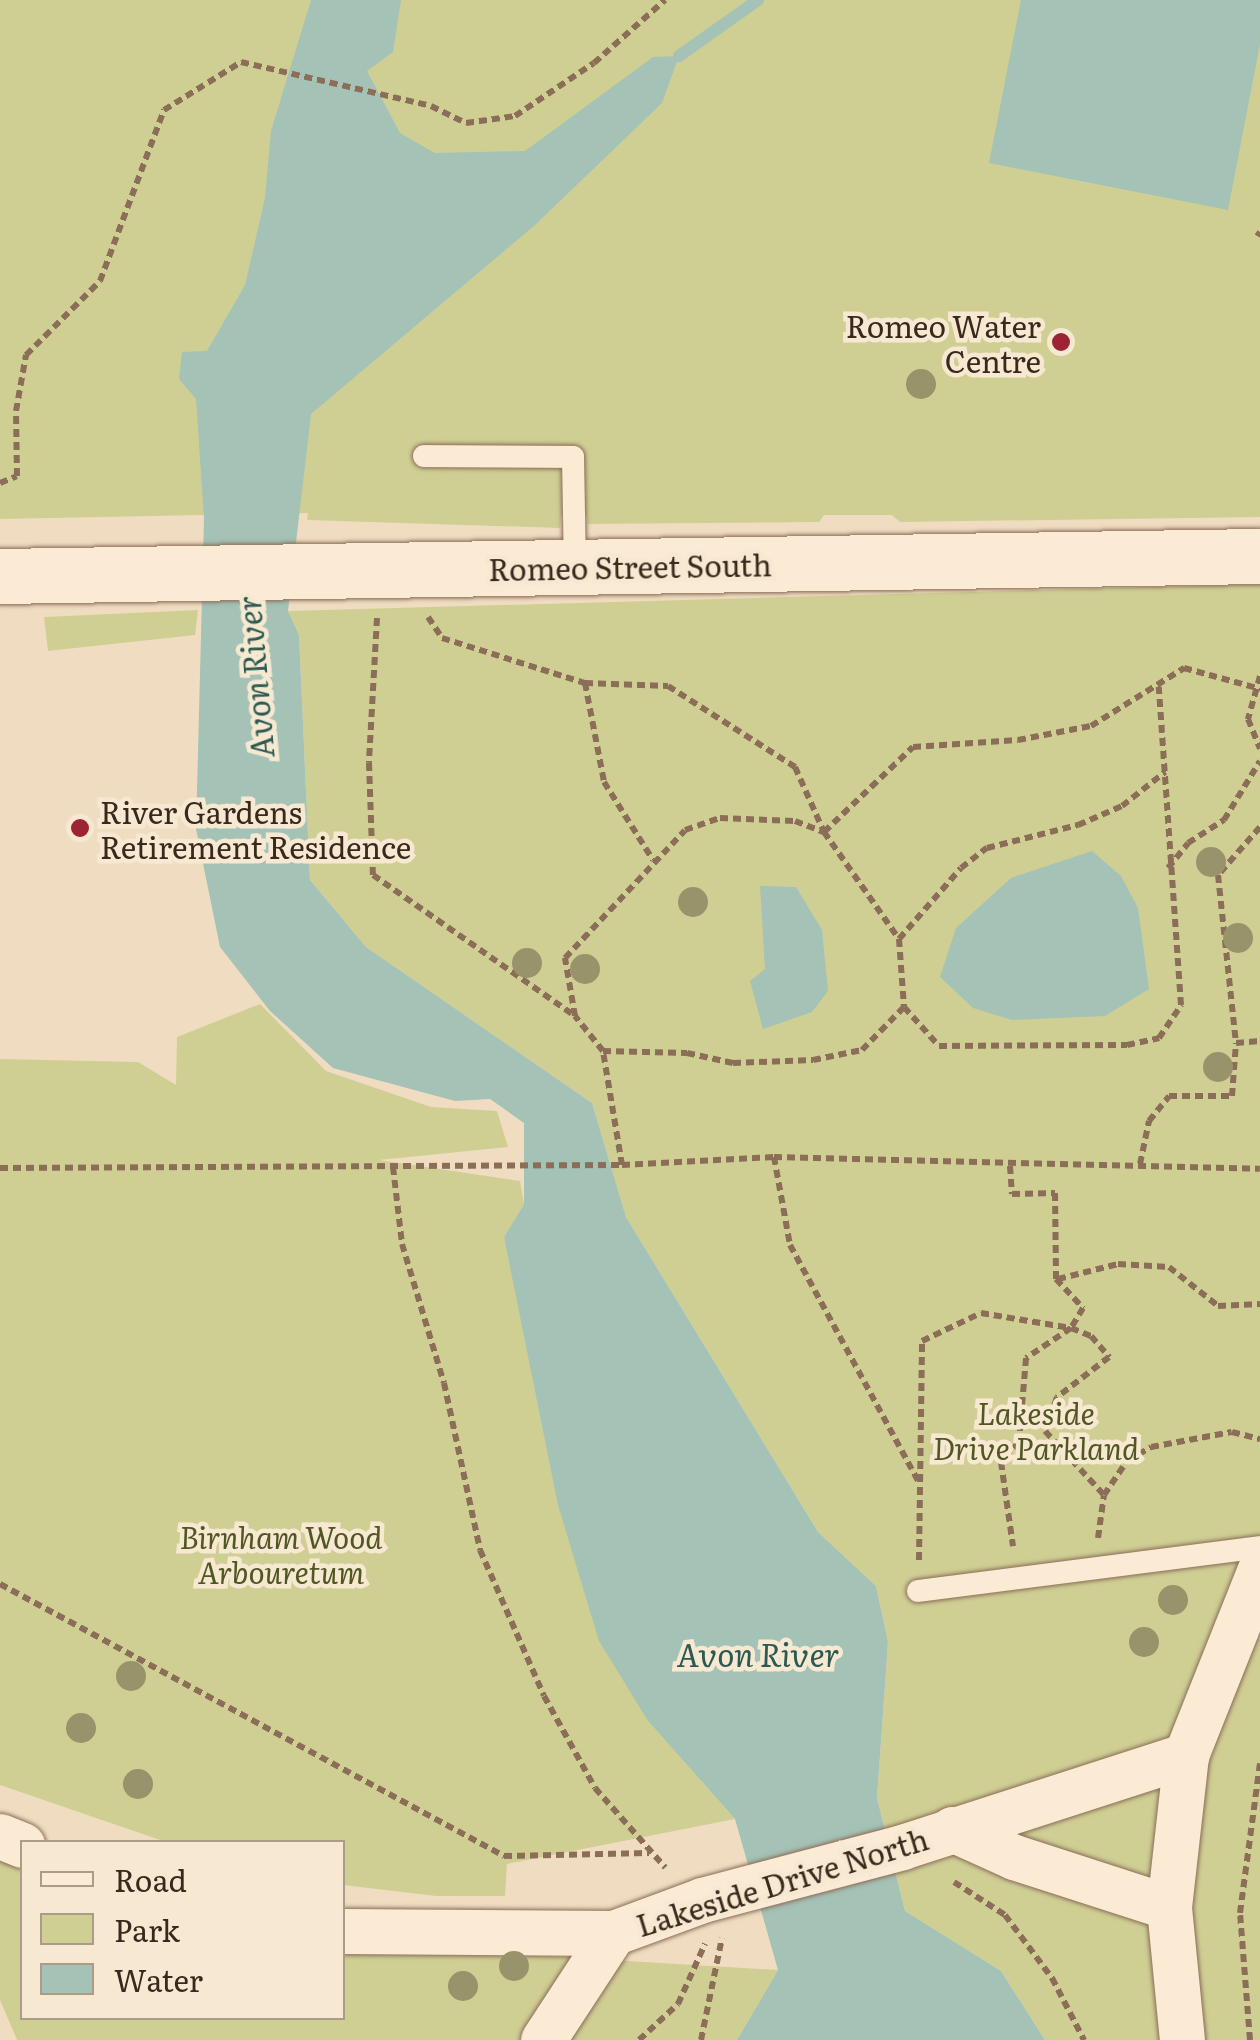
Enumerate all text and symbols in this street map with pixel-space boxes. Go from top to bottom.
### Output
place label: Romeo Water Centre [846,307,1041,378]
marker: Romeo Water Centre [1050,331,1072,353]
street label: Romeo Street South [488,546,772,586]
water label: Avon River [228,594,280,760]
place label: River Gardens Retirement Residence [100,793,411,864]
marker: River Gardens Retirement Residence [69,817,91,839]
park label: Lakeside Drive Parkland [933,1394,1139,1464]
park label: Birnham Wood Arbouretum [179,1518,383,1588]
water label: Avon River [676,1634,840,1672]
street label: Lakeside Drive North [632,1819,932,1943]
legend [20,1840,345,2020]
text: Road [114,1857,187,1901]
text: Park [114,1907,180,1951]
text: Water [114,1957,203,2001]

